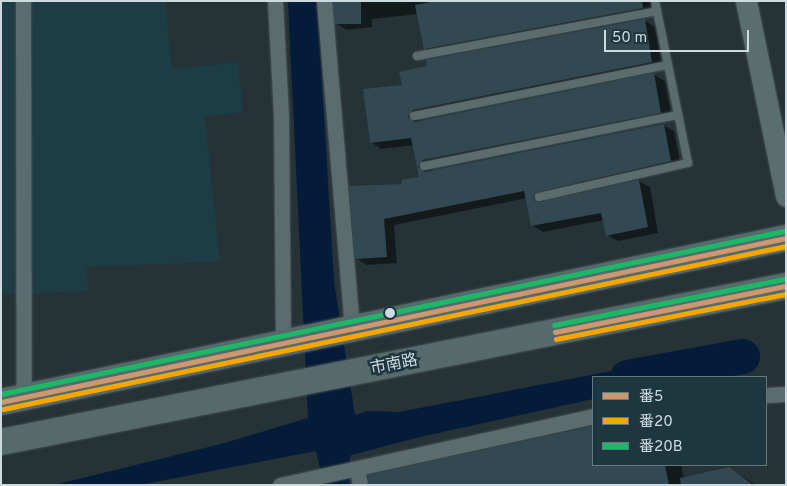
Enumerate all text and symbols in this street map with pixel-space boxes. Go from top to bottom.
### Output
scale bar [607,20,752,52]
text: 50 m [612,29,647,48]
unlabelled marker [385,308,395,318]
street label: 市南路 [369,351,419,379]
legend [592,376,767,466]
text: 番5 [639,388,663,407]
text: 番20 [639,413,673,432]
text: 番20B [639,438,683,457]

